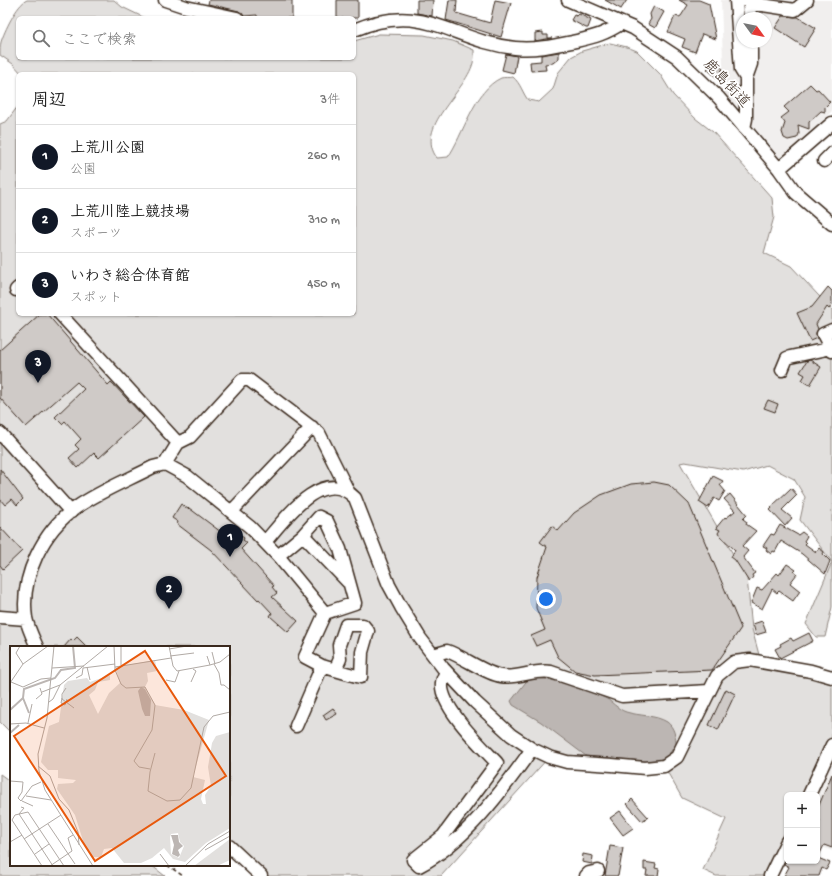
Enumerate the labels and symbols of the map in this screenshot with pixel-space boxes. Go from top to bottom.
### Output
north arrow [736,12,772,48]
street label: 鹿島街道 [699,55,754,112]
pin: 3 [25,350,51,383]
pin: 1 [217,524,243,557]
pin: 2 [156,576,182,609]
your location [536,589,556,609]
inset map [10,646,230,866]

